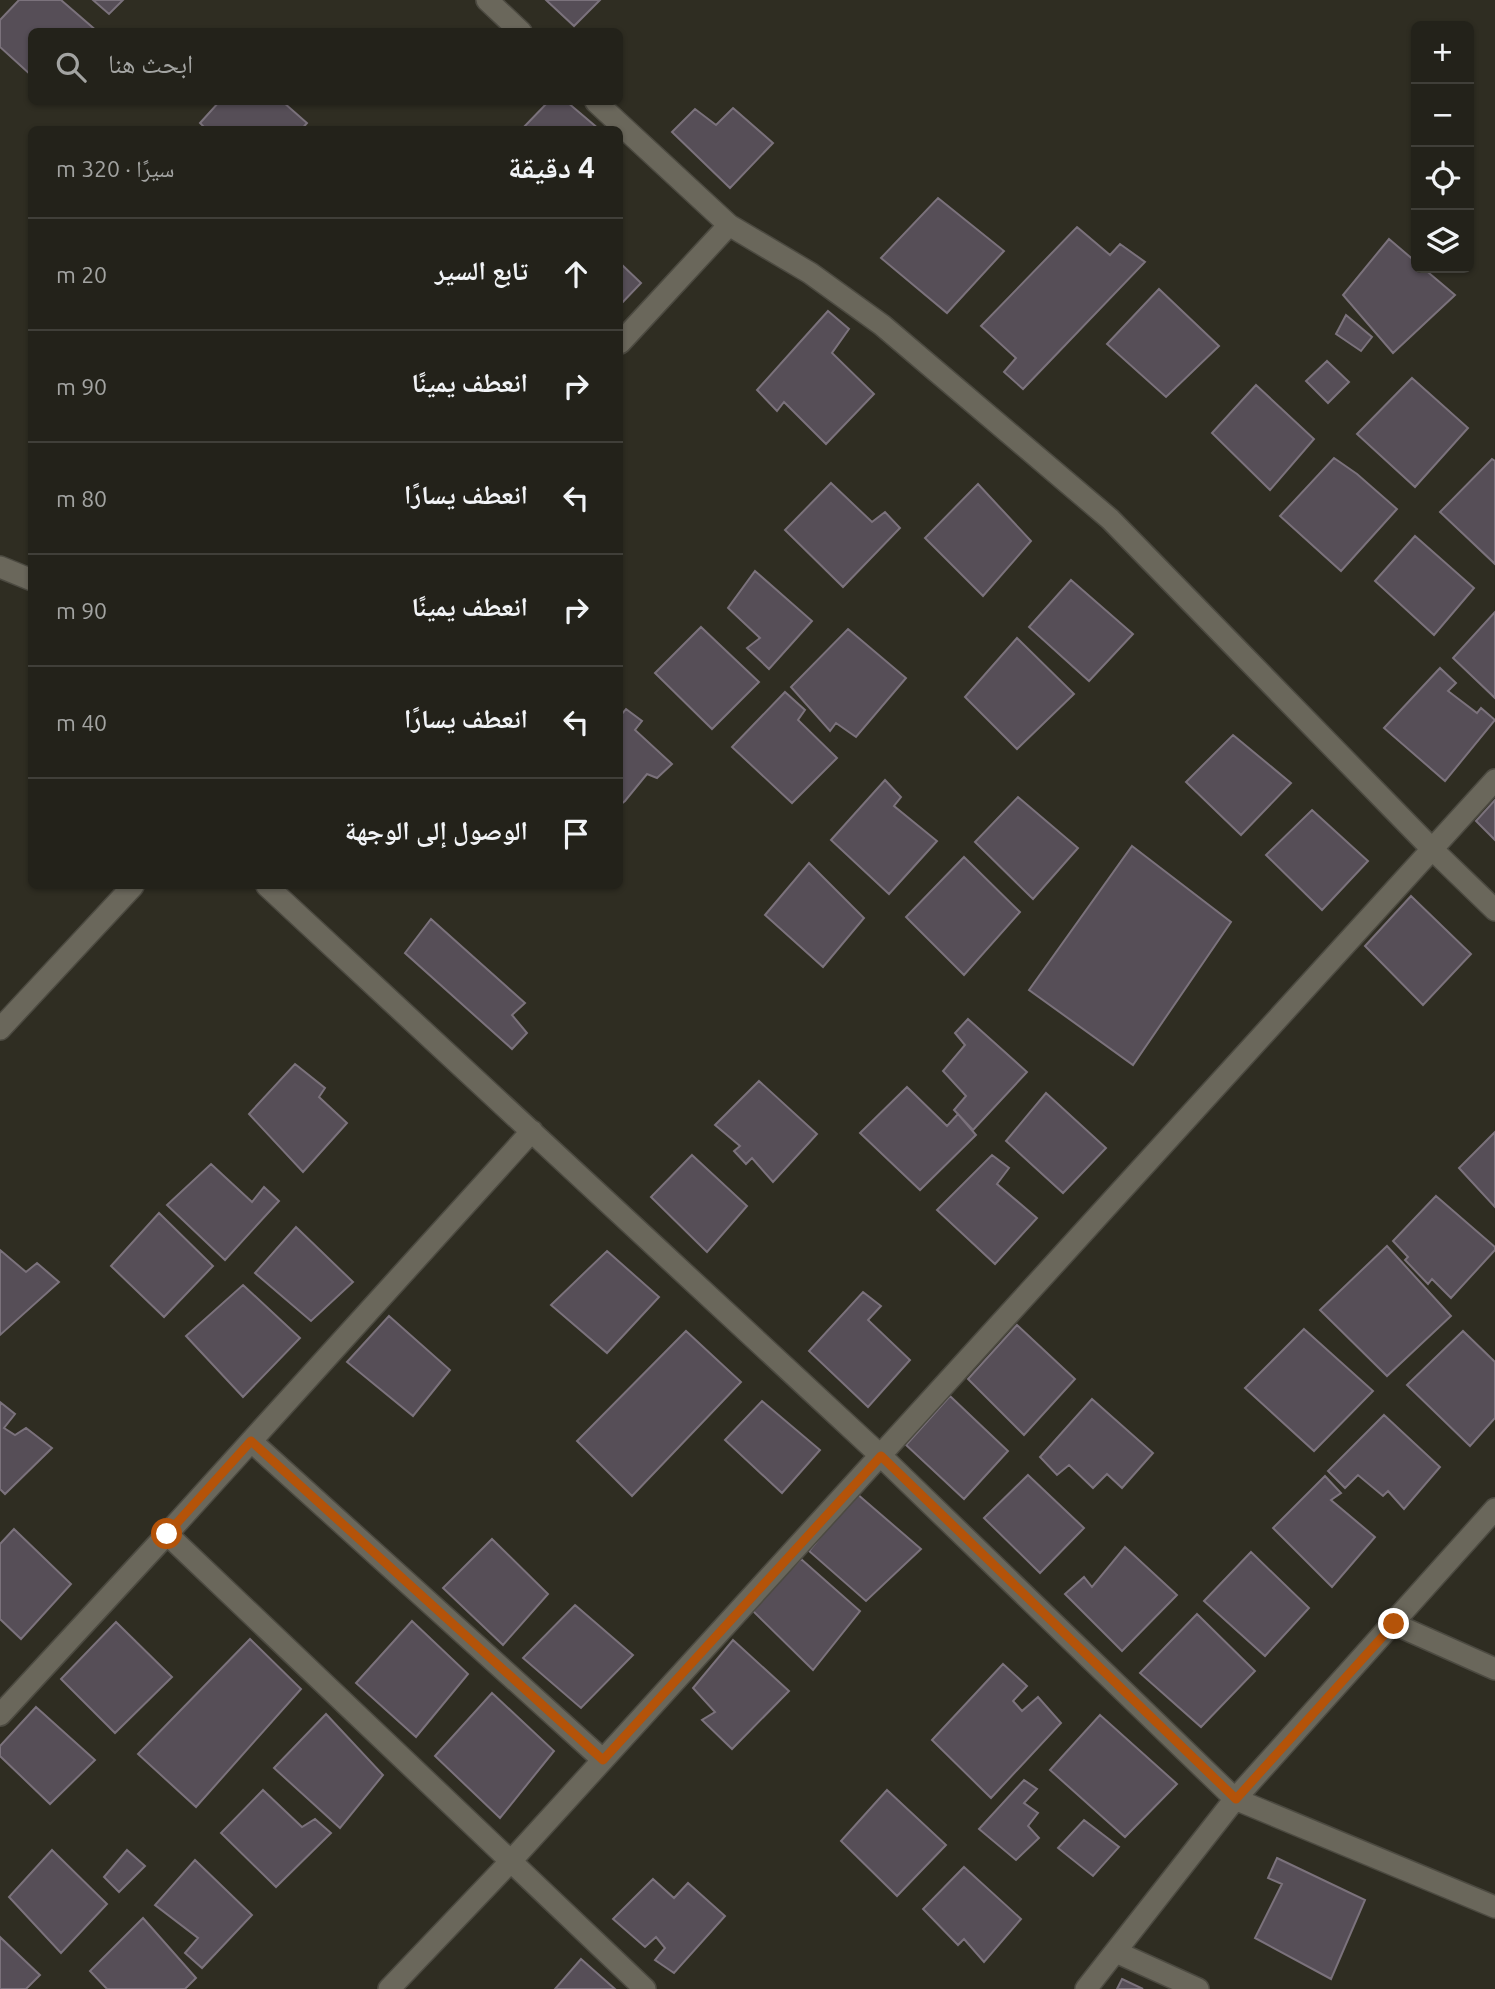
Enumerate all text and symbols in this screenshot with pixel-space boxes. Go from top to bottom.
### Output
map controls [1411,21,1474,273]
button: + [1411,21,1474,84]
search box [28,28,623,105]
icon: search [52,48,90,86]
text: ابحث هنا [108,49,193,78]
button: − [1411,84,1474,147]
button: locate [1411,147,1474,210]
text: 4 دقيقة [508,150,595,184]
text: سيرًا · 320 m [56,156,174,181]
button: layers [1411,210,1474,273]
icon: ahead [557,255,595,293]
text: تابع السير [435,256,528,285]
text: 20 m [56,262,107,287]
icon: right [557,367,595,405]
text: انعطف يمينًا [412,368,528,397]
text: 90 m [56,374,107,399]
icon: left [557,479,595,517]
text: انعطف يسارًا [404,480,528,509]
text: 80 m [56,486,107,511]
icon: right [557,591,595,629]
text: انعطف يمينًا [412,592,528,621]
text: 90 m [56,598,107,623]
icon: left [557,703,595,741]
text: انعطف يسارًا [404,704,528,733]
text: 40 m [56,710,107,735]
icon: arrive [557,815,595,853]
text: الوصول إلى الوجهة [345,816,528,845]
route start [151,1518,182,1549]
route end [1378,1608,1409,1639]

